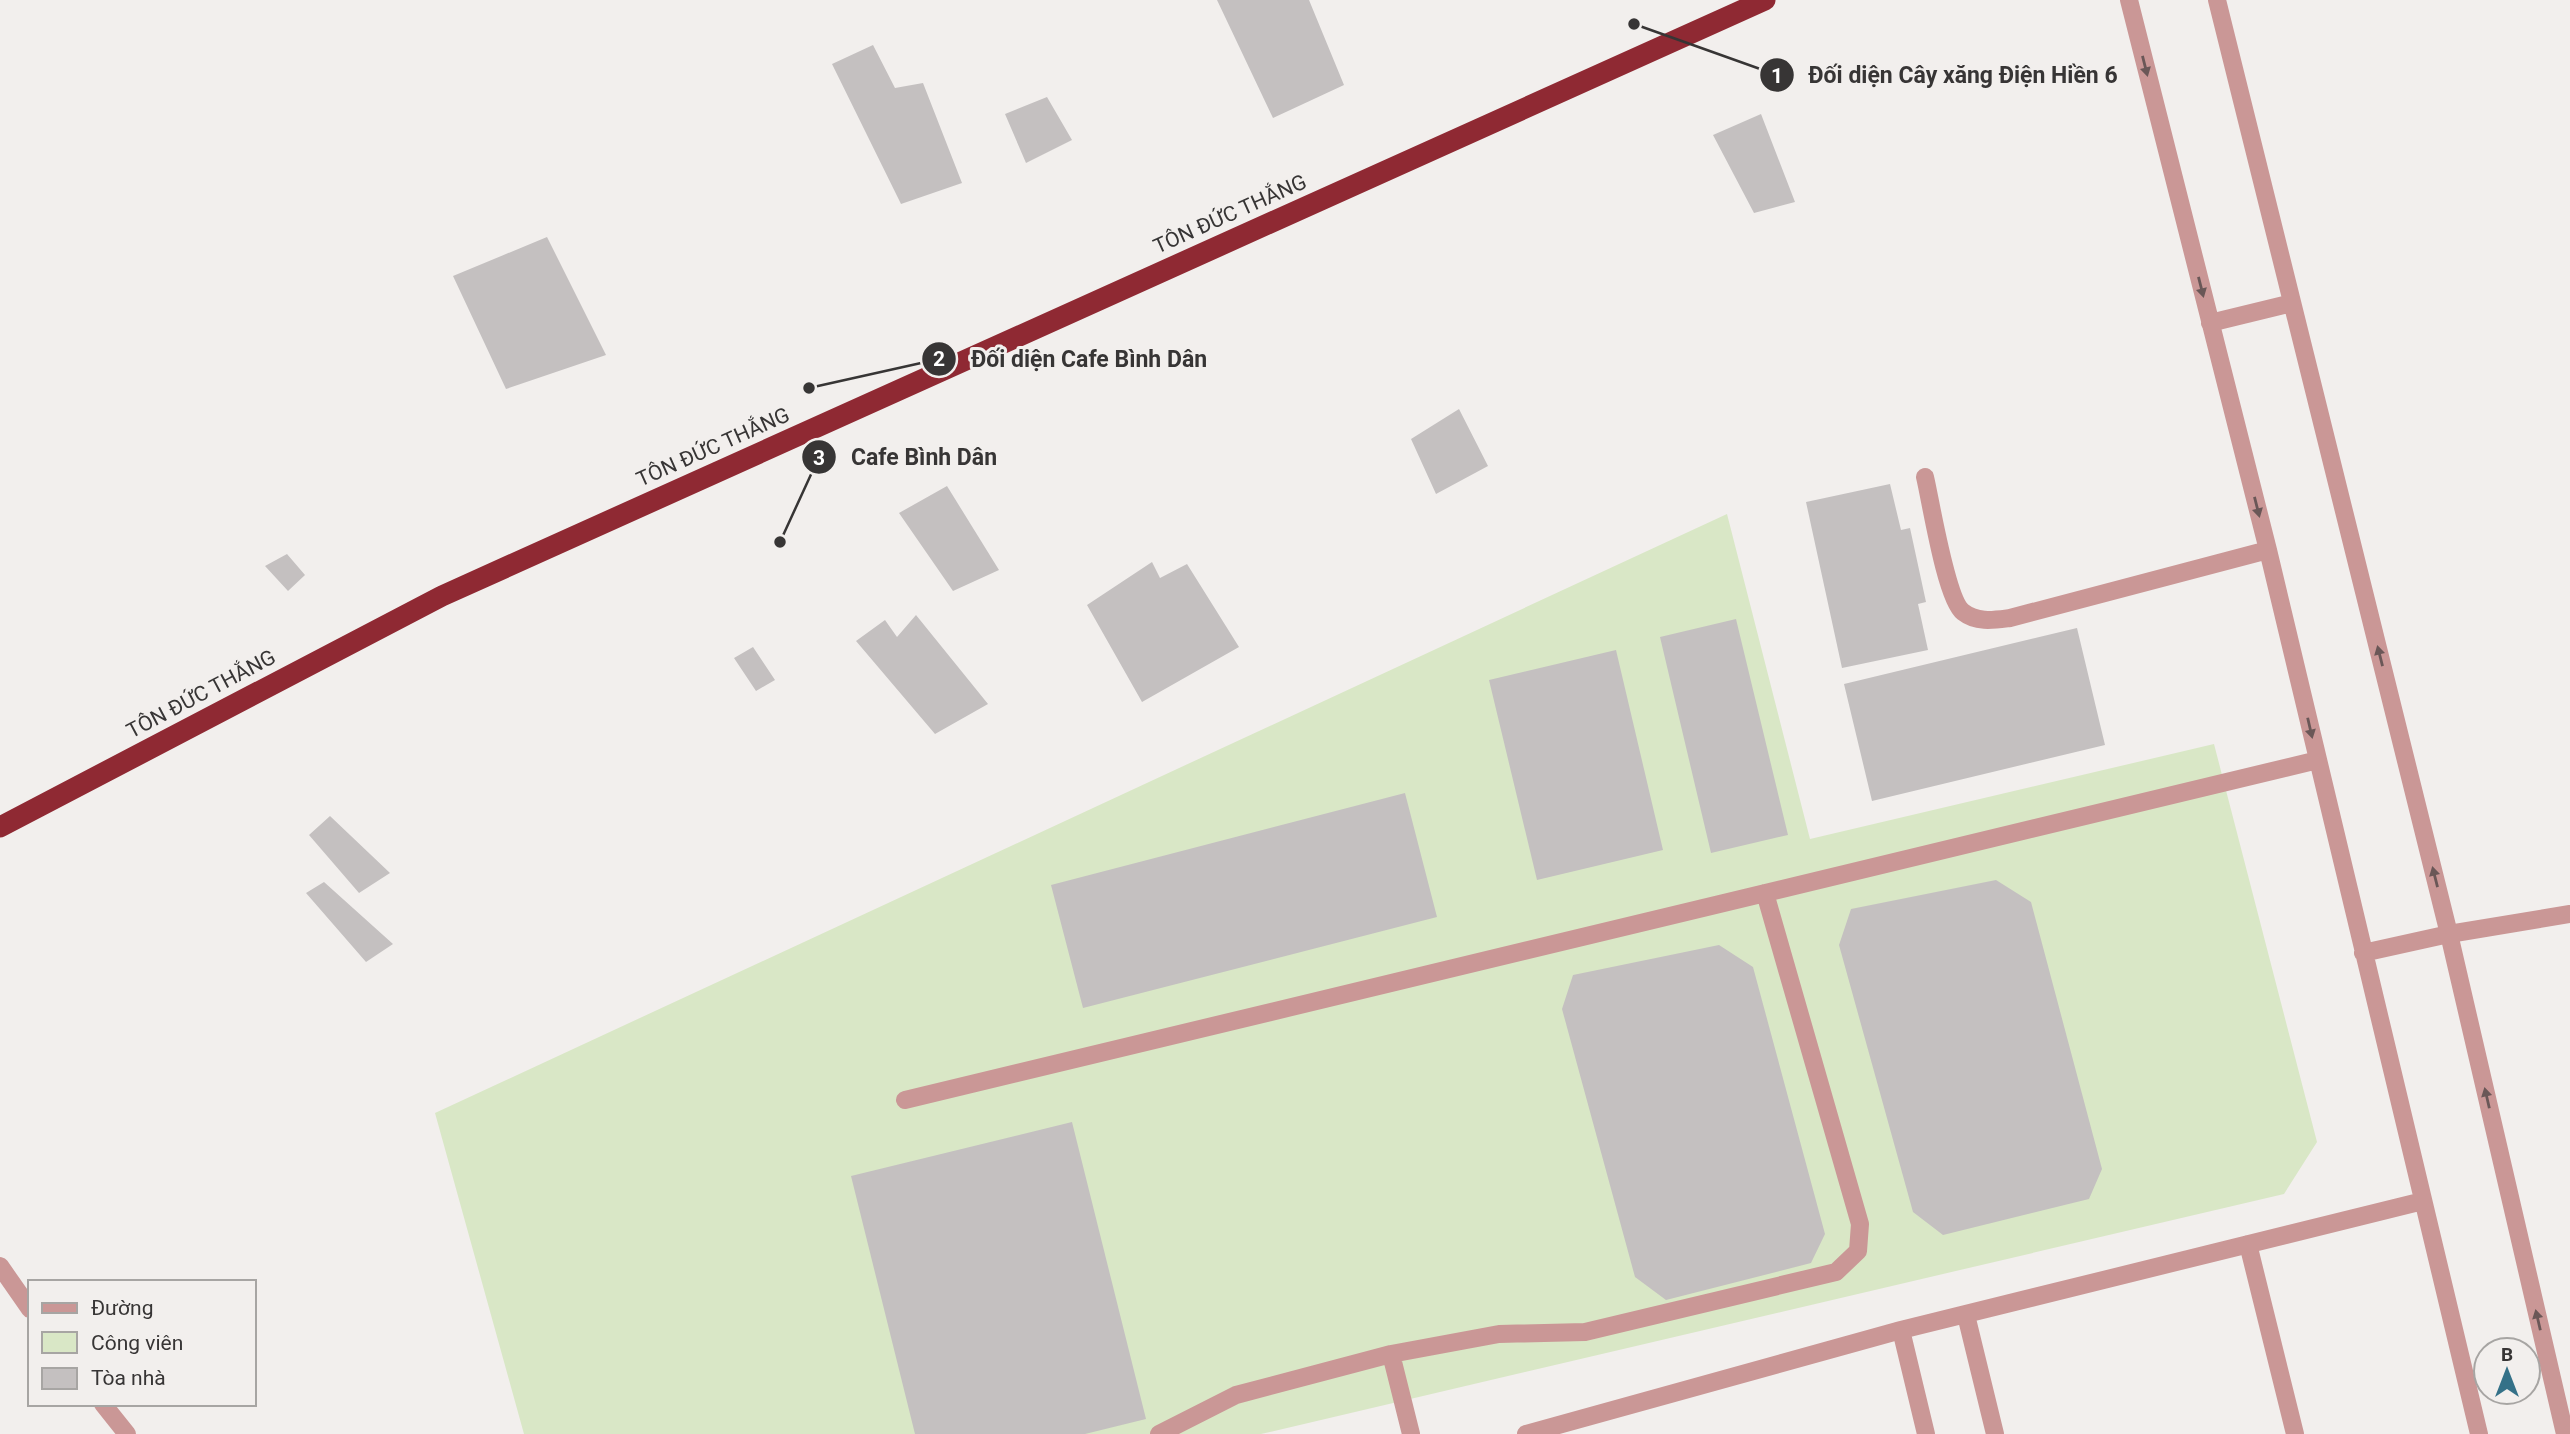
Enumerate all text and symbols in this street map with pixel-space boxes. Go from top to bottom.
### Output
callout: Đối diện Cây xăng Điện Hiền 6 [1759,53,2131,97]
one-way arrow [2140,55,2151,77]
text: Đối diện Cây xăng Điện Hiền 6 [1808,62,2118,89]
text: 1 [1771,64,1783,88]
street label: TÔN ĐỨC THẮNG [1149,169,1310,258]
one-way arrow [2196,276,2207,298]
callout: Đối diện Cafe Bình Dân [922,337,1221,381]
text: Đối diện Cafe Bình Dân [971,346,1207,373]
text: 2 [933,347,945,371]
street label: TÔN ĐỨC THẮNG [632,402,793,491]
callout: Cafe Bình Dân [802,435,1011,479]
text: Cafe Bình Dân [851,444,997,471]
text: 3 [813,446,825,470]
one-way arrow [2252,496,2263,518]
street label: TÔN ĐỨC THẮNG [122,644,279,743]
one-way arrow [2374,645,2385,667]
one-way arrow [2305,717,2316,739]
one-way arrow [2429,866,2440,888]
one-way arrow [2481,1087,2492,1109]
legend [28,1280,256,1406]
text: Đường [91,1296,153,1320]
one-way arrow [2533,1309,2544,1331]
text: Công viên [91,1331,183,1355]
north arrow [2472,1336,2542,1406]
text: B [2501,1343,2513,1366]
text: Tòa nhà [91,1366,166,1390]

